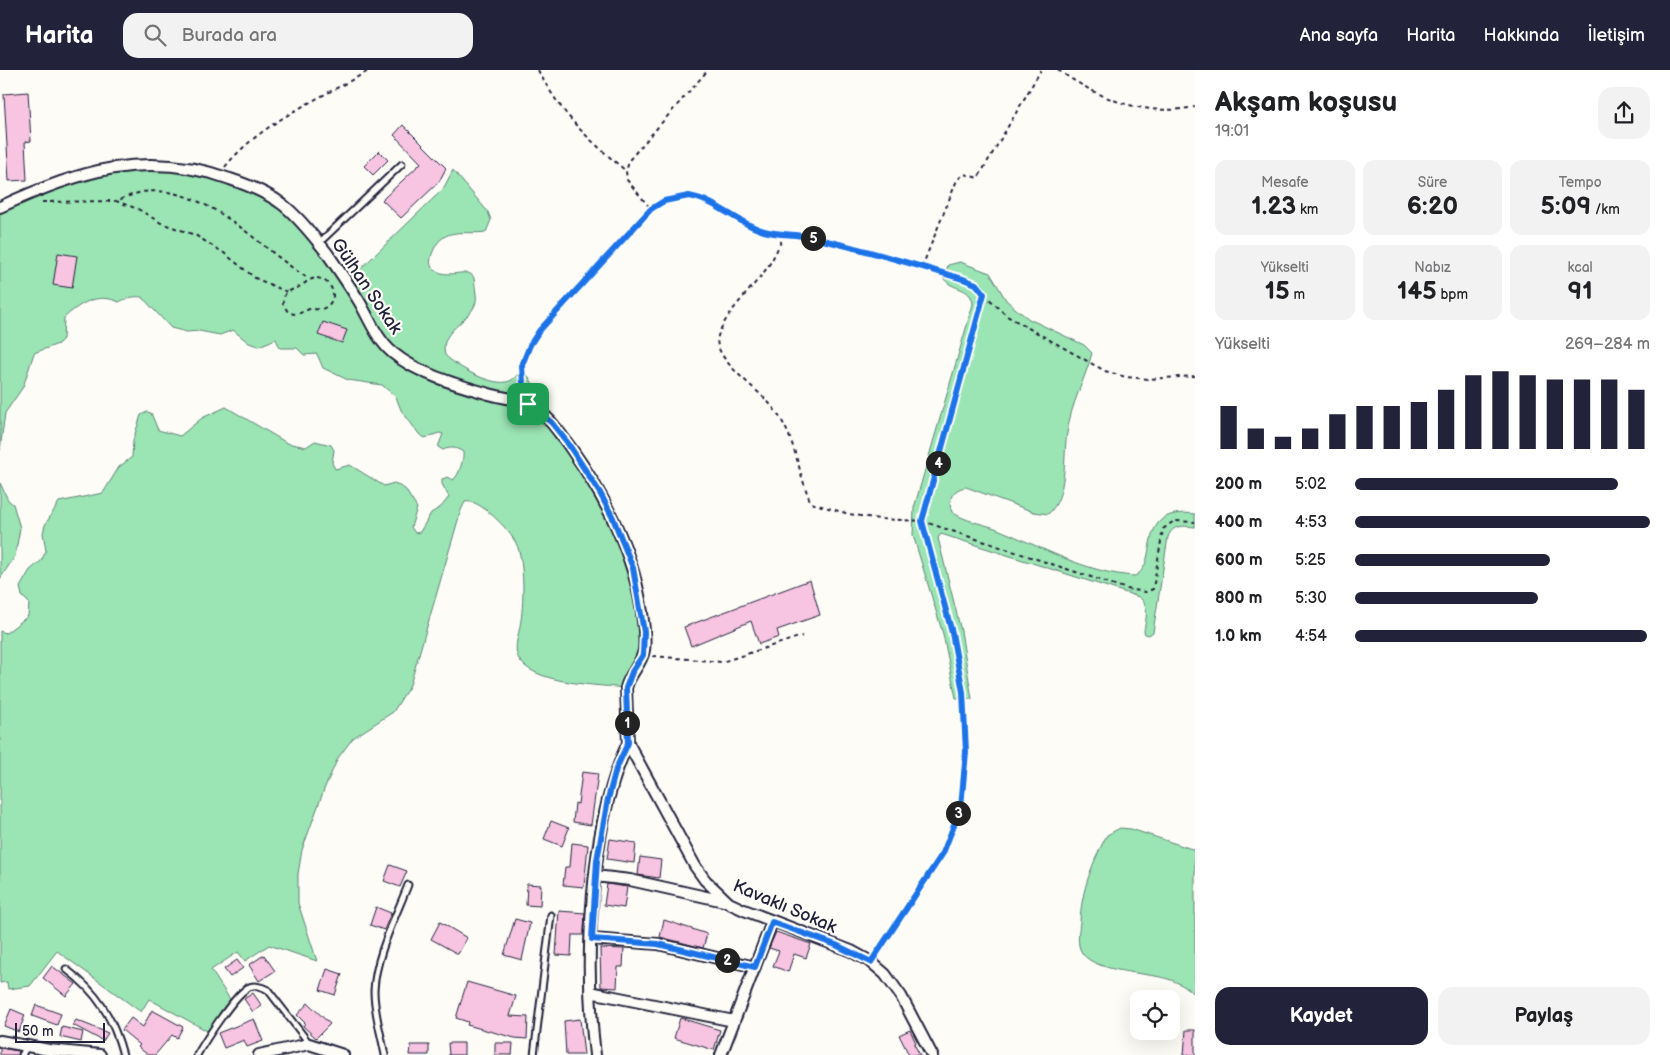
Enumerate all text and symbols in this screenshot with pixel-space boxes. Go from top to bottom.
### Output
search box [123,13,473,58]
text: Harita [25,21,93,50]
icon: search [141,21,169,49]
text: Burada ara [181,24,277,47]
text: Ana sayfa [1300,25,1378,46]
text: Harita [1406,25,1455,46]
text: Hakkında [1483,25,1559,46]
text: İletişim [1587,25,1645,46]
text: Akşam koşusu [1215,86,1397,119]
button: share [1598,87,1650,139]
text: 19:01 [1215,122,1249,141]
text: Mesafe [1261,174,1309,191]
text: Süre [1418,174,1447,191]
text: Tempo [1559,174,1602,191]
text: 1.23 [1251,191,1296,222]
text: 6:20 [1407,191,1458,222]
text: 5:09 [1541,191,1591,222]
text: km [1296,201,1318,218]
text: /km [1591,201,1620,218]
pin: 5 [800,226,826,250]
text: 5 [809,230,818,247]
street label: Gülhan Sokak [327,234,406,338]
text: Yükselti [1261,259,1309,276]
text: Nabız [1414,259,1451,276]
text: kcal [1568,259,1593,276]
text: 15 [1265,276,1290,307]
text: 145 [1397,276,1437,307]
text: 91 [1568,276,1593,307]
text: m [1290,286,1305,303]
text: bpm [1437,286,1468,303]
text: Yükselti [1215,335,1270,354]
text: 269–284 m [1565,335,1650,354]
pin [507,383,549,425]
icon: arrive [514,390,542,418]
pin: 4 [926,450,950,476]
text: 4 [934,455,943,472]
text: 200 m [1215,475,1262,494]
text: 5:02 [1295,475,1326,494]
text: 400 m [1215,513,1262,532]
text: 4:53 [1295,513,1327,532]
text: 600 m [1215,551,1263,570]
text: 5:25 [1295,551,1326,570]
text: 800 m [1215,589,1263,608]
text: 5:30 [1295,589,1327,608]
text: 1.0 km [1215,627,1262,646]
text: 4:54 [1295,627,1327,646]
pin: 1 [614,710,640,736]
text: 1 [625,715,630,732]
pin: 3 [946,800,970,826]
text: 3 [954,805,963,822]
street label: Kavaklı Sokak [730,875,840,938]
pin: 2 [714,948,740,972]
text: 2 [723,952,732,969]
button: Kaydet [1215,987,1428,1045]
button: Paylaş [1438,987,1650,1045]
map controls [1130,990,1180,1040]
button: locate [1130,990,1180,1040]
scale bar [15,1020,105,1043]
text: 50 m [22,1023,54,1040]

